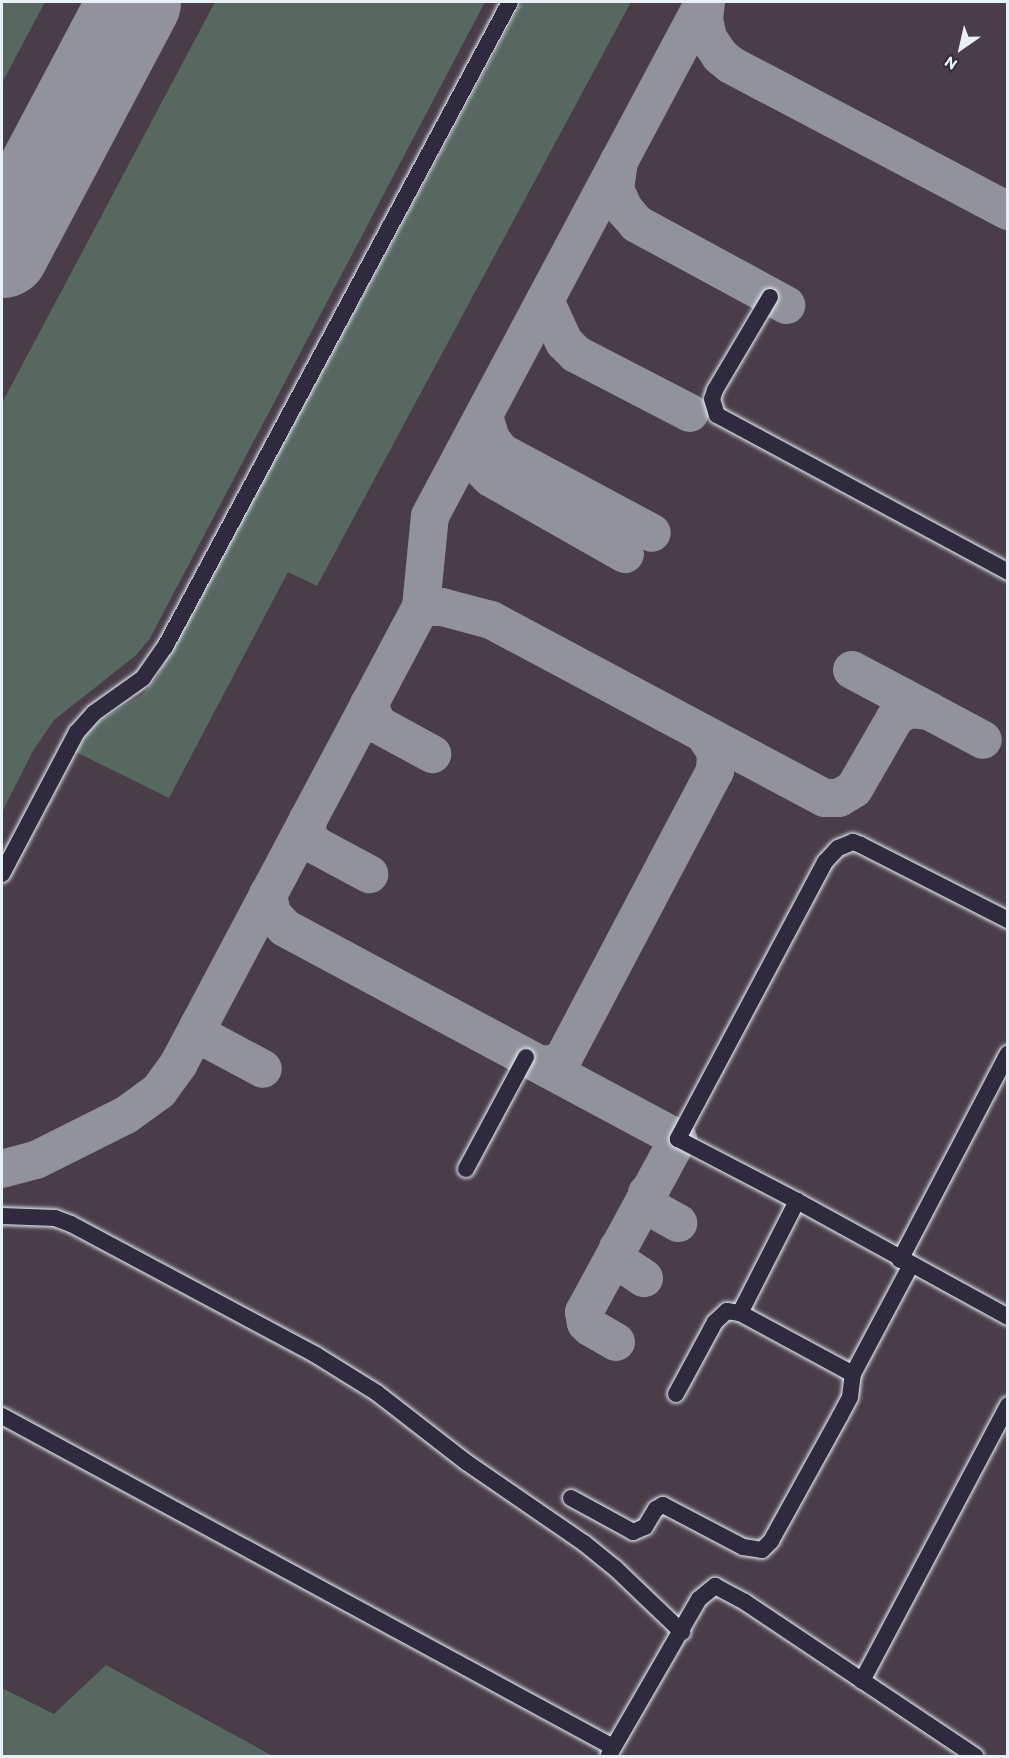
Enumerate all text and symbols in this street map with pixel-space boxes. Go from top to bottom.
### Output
north arrow [931,18,991,78]
text: N [941,52,960,74]

